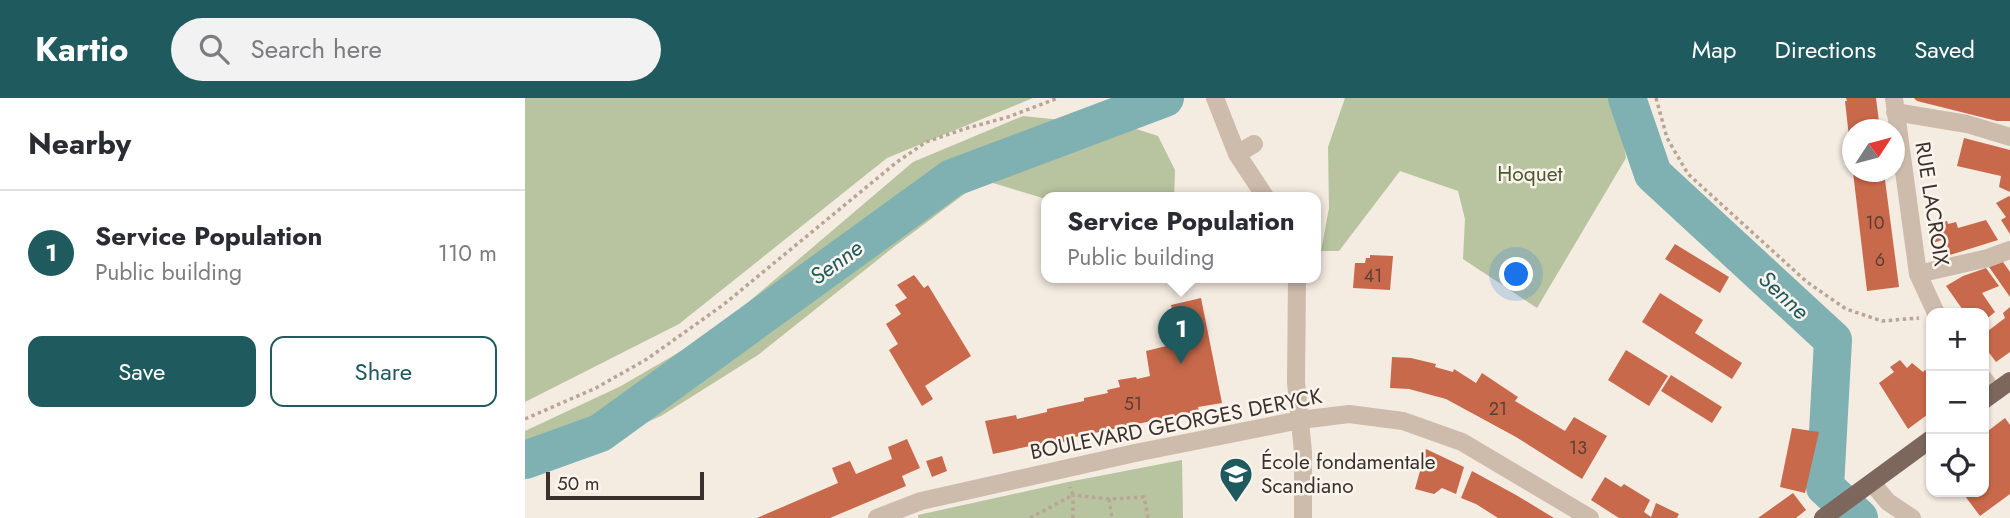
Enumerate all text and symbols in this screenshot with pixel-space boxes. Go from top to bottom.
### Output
search box [171,18,661,81]
text: Kartio [35,26,129,73]
icon: search [195,30,233,68]
text: Search here [251,30,382,68]
text: Map [1692,32,1737,67]
text: Directions [1775,32,1876,67]
text: Saved [1914,32,1975,67]
north arrow [1842,119,1905,182]
text: Nearby [28,122,131,165]
street label: RUE LACROIX [1907,140,1957,269]
park label: Hoquet [1497,159,1563,189]
popup [1041,192,1321,283]
text: Service Population [1067,202,1295,240]
house number: 10 [1866,210,1885,236]
text: Service Population [95,217,323,255]
water label: Senne [802,231,870,293]
text: 1 [45,236,57,270]
text: 110 m [438,236,497,270]
text: Public building [1067,240,1214,274]
house number: 6 [1875,247,1885,273]
text: Public building [95,255,242,289]
your location [1499,257,1533,291]
house number: 41 [1364,263,1382,289]
water label: Senne [1751,263,1817,328]
pin: 1 [1158,306,1204,364]
map controls [1926,308,1989,497]
button: + [1926,308,1989,371]
button: Save [28,336,256,407]
button: Share [270,336,497,407]
button: − [1926,371,1989,434]
street label: BOULEVARD GEORGES DERYCK [1027,381,1325,467]
house number: 51 [1124,391,1142,417]
house number: 21 [1489,396,1507,422]
button: locate [1926,434,1989,497]
house number: 13 [1569,435,1587,461]
place label: École fondamentale Scandiano [1261,447,1436,501]
school or university icon: École fondamentale Scandiano [1217,455,1255,504]
scale bar [546,469,703,501]
text: 50 m [557,470,600,497]

